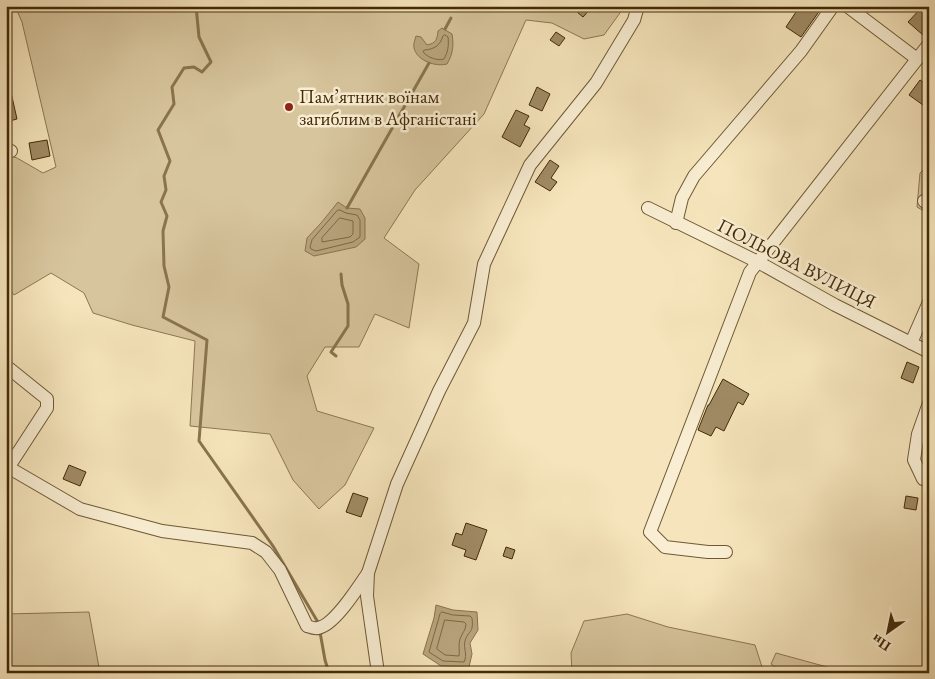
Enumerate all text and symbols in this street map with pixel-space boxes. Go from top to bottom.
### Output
place label: Пам’ятник воїнам загиблим в Афганістані [299,84,477,131]
marker: Пам’ятник воїнам загиблим в Афганістані [283,101,295,113]
street label: ПОЛЬОВА ВУЛИЦЯ [713,213,880,314]
north arrow [862,606,912,656]
text: Пн [868,630,894,656]

